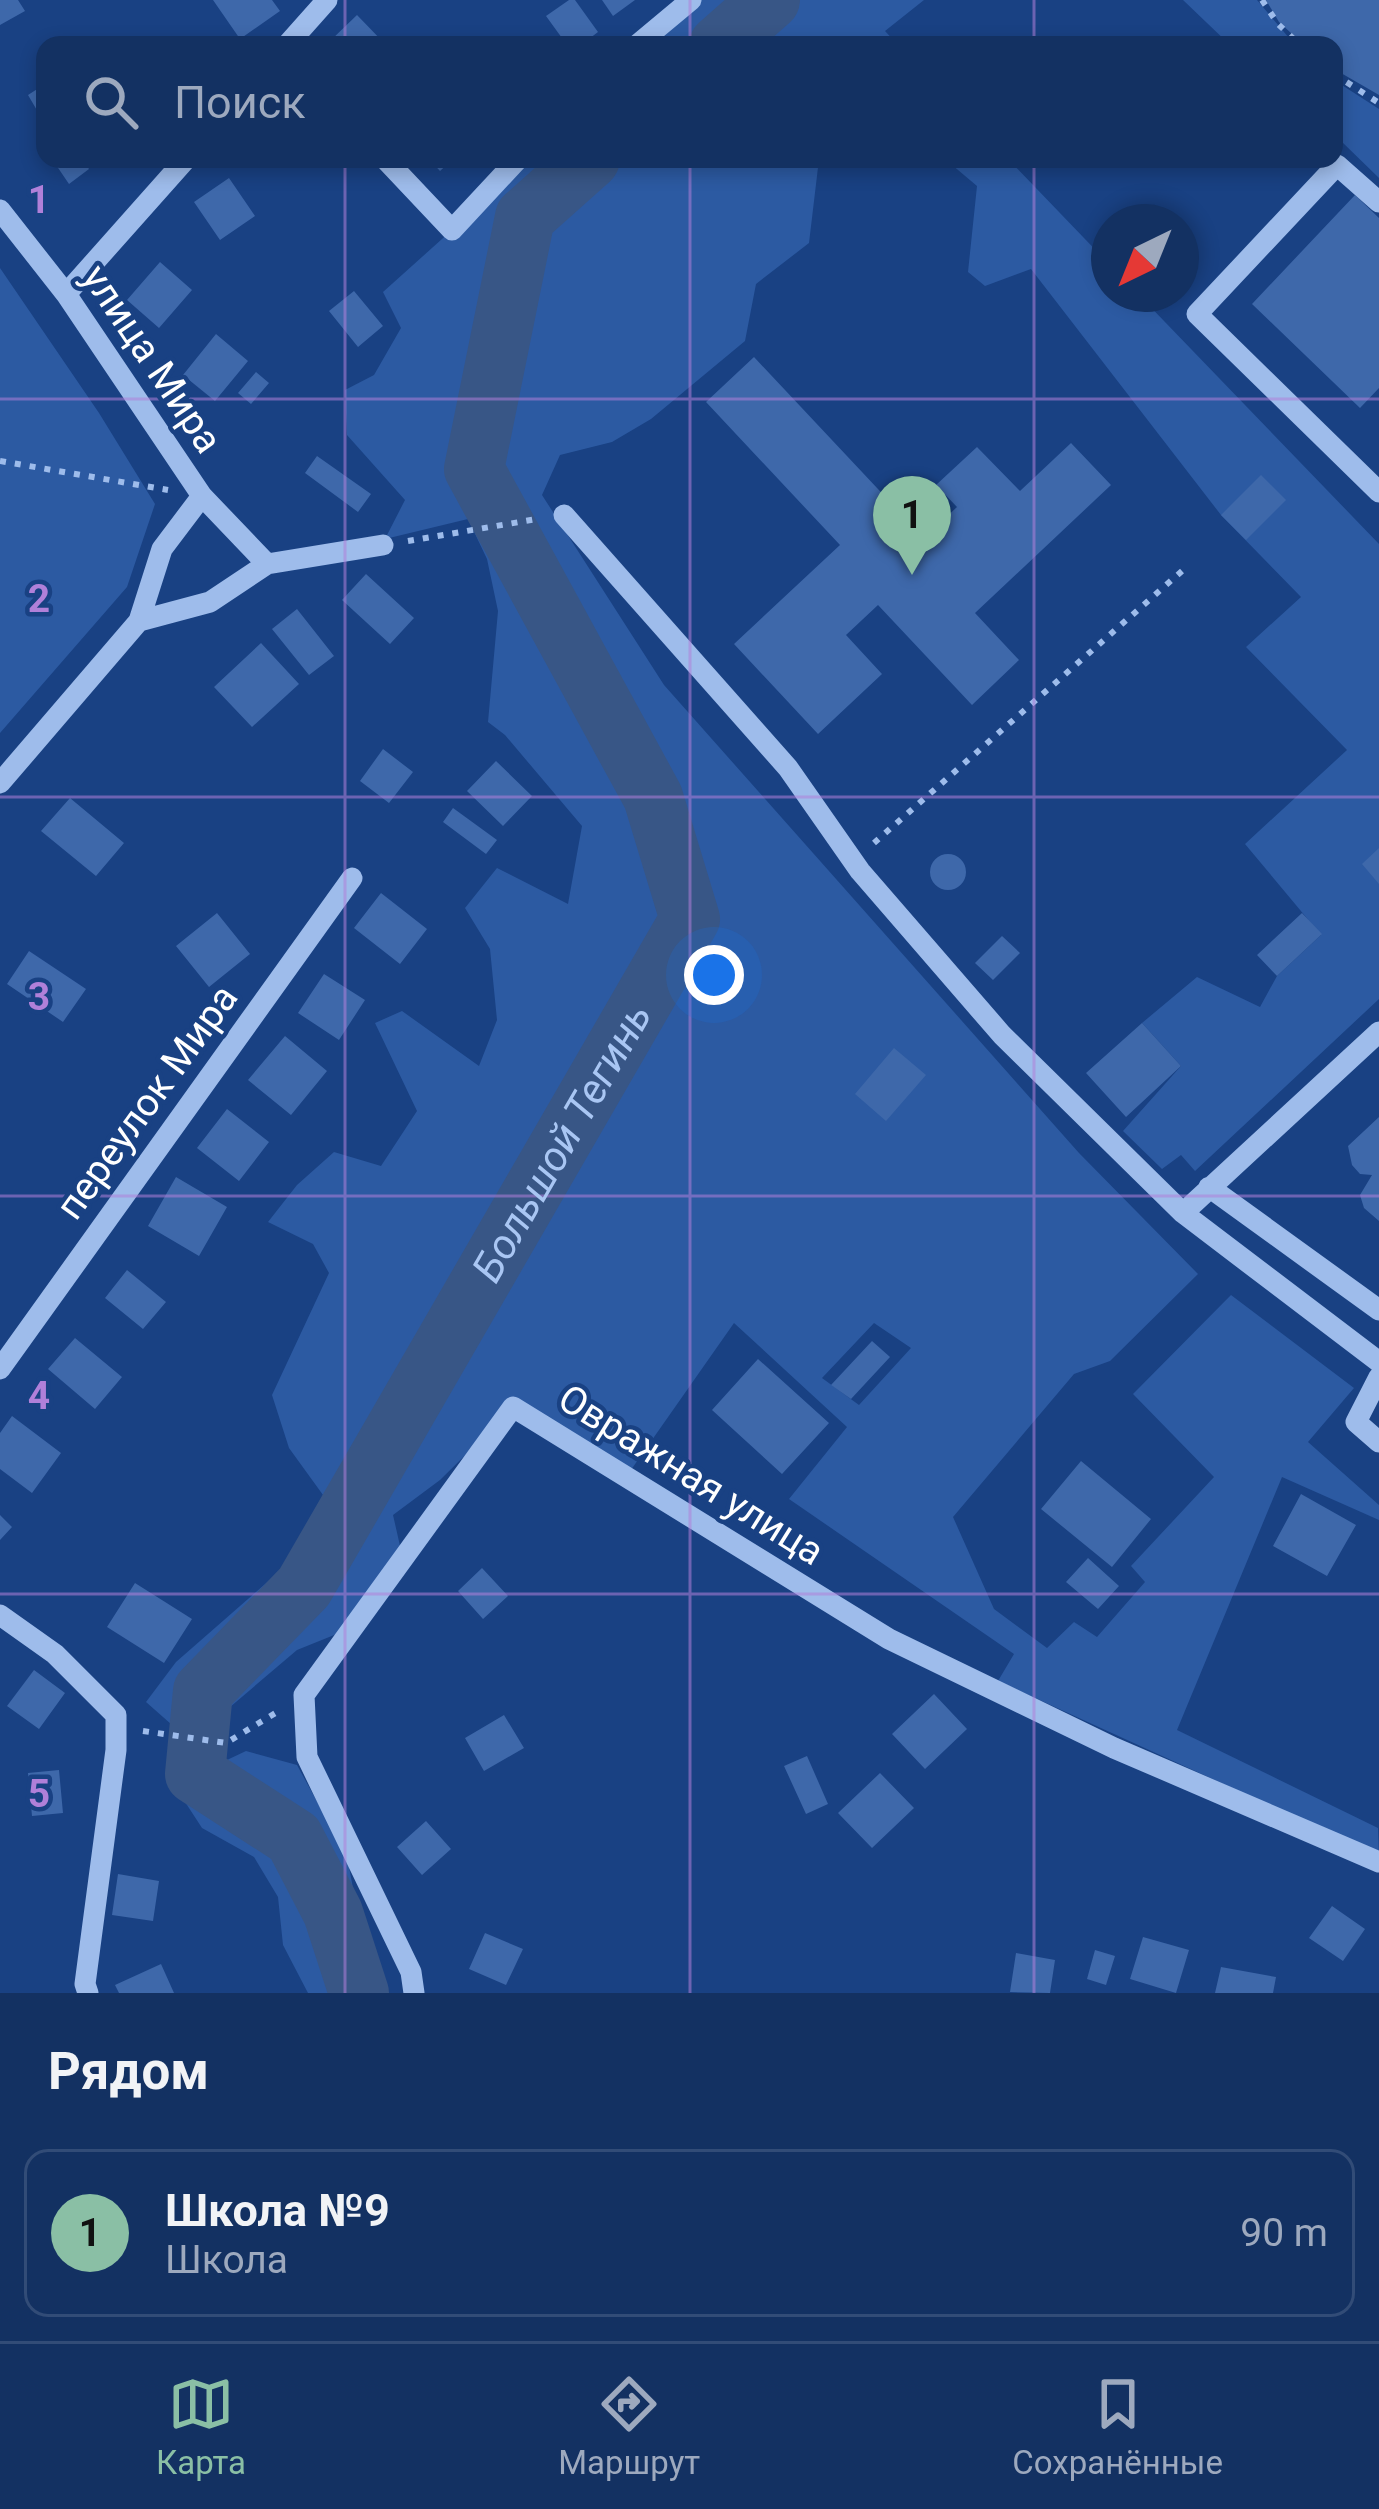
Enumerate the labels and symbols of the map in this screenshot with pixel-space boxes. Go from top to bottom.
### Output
text: 1 [28,177,50,223]
north arrow [1091,204,1199,312]
street label: улица Мира [72,256,232,462]
pin: 1 [873,476,951,575]
text: 2 [28,576,50,622]
your location [684,945,744,1005]
text: 3 [28,974,50,1020]
street label: переулок Мира [47,976,247,1228]
water label: Большой Тегинь [461,994,661,1290]
text: 4 [28,1373,50,1419]
street label: Овражная улица [550,1375,832,1575]
text: 5 [28,1771,50,1817]

